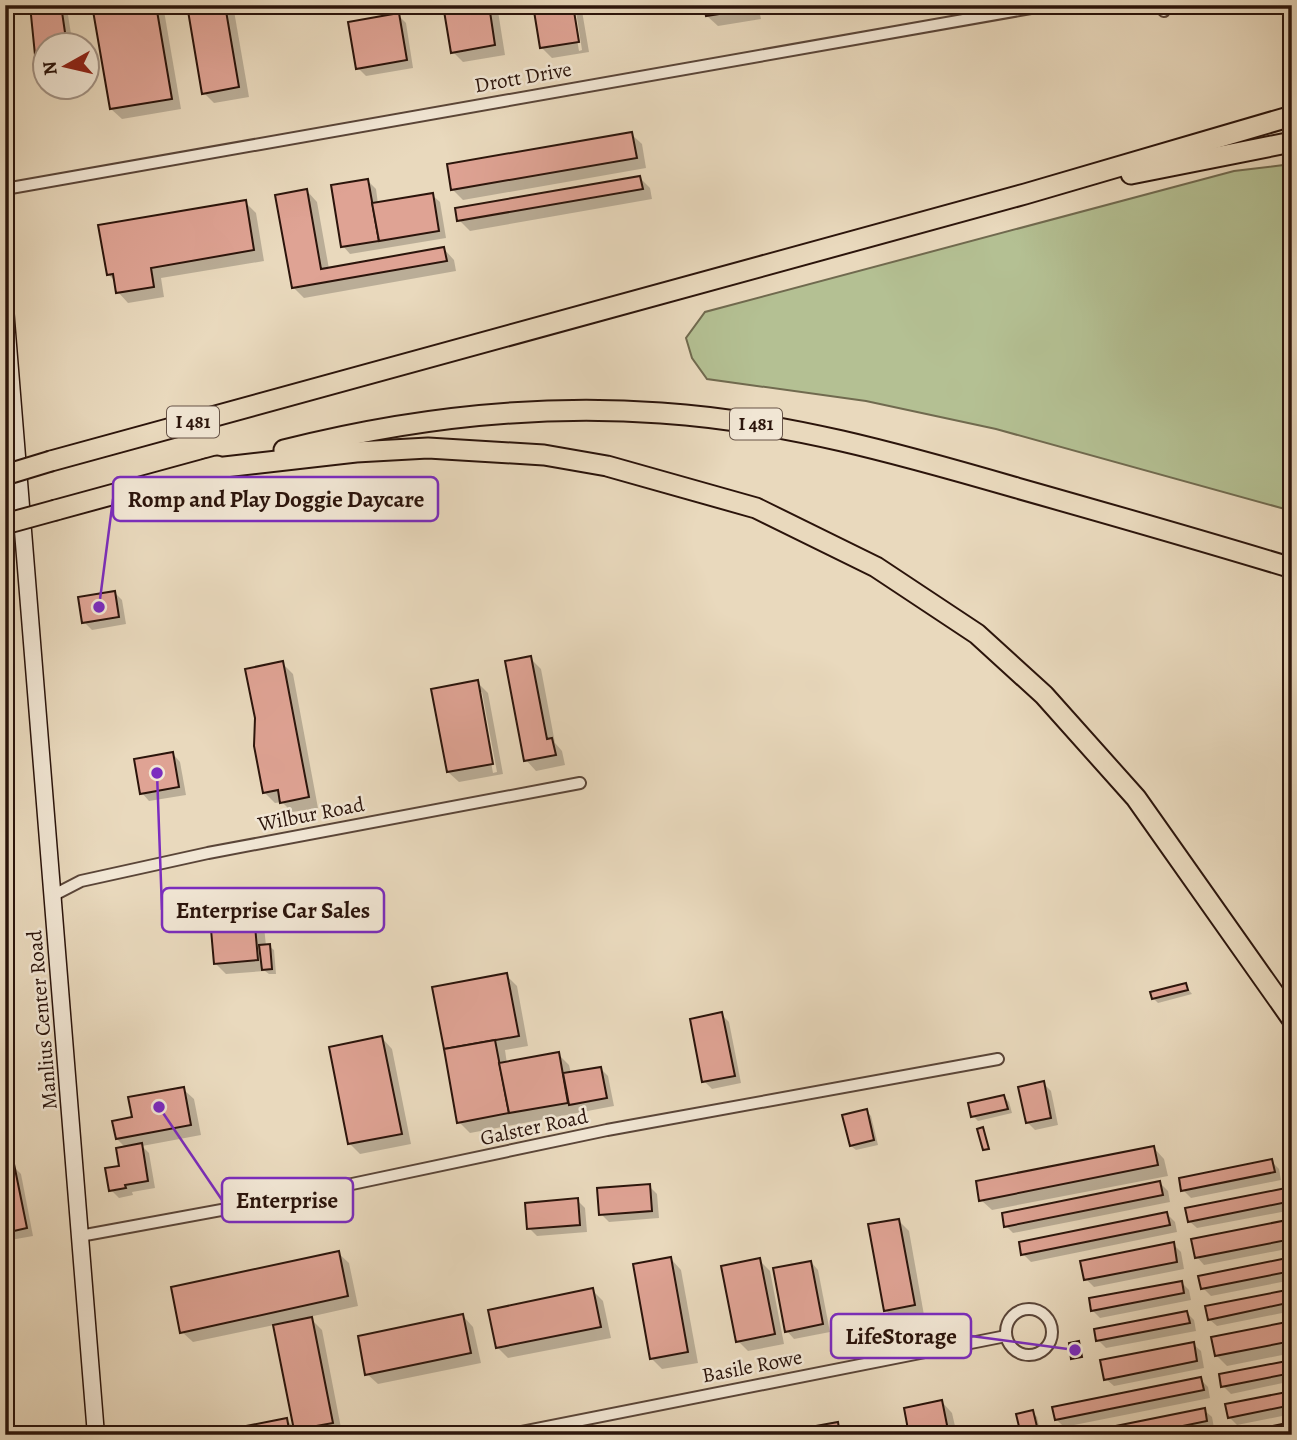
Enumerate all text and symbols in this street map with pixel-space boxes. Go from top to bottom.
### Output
north arrow [32,32,102,102]
street label: Drott Drive [472,55,574,99]
text: N [36,59,64,77]
road number: I 481 [167,406,219,438]
road number: I 481 [730,408,782,440]
callout: Romp and Play Doggie Daycare [113,477,438,521]
text: Romp and Play Doggie Daycare [128,484,424,515]
street label: Wilbur Road [254,790,367,838]
callout: Enterprise Car Sales [162,888,384,932]
text: Enterprise Car Sales [176,895,370,926]
street label: Manlius Center Road [20,929,64,1111]
street label: Galster Road [478,1102,591,1152]
callout: Enterprise [222,1178,353,1222]
text: Enterprise [236,1185,338,1216]
callout: LifeStorage [831,1314,971,1358]
text: LifeStorage [845,1321,957,1352]
street label: Basile Rowe [699,1343,805,1389]

